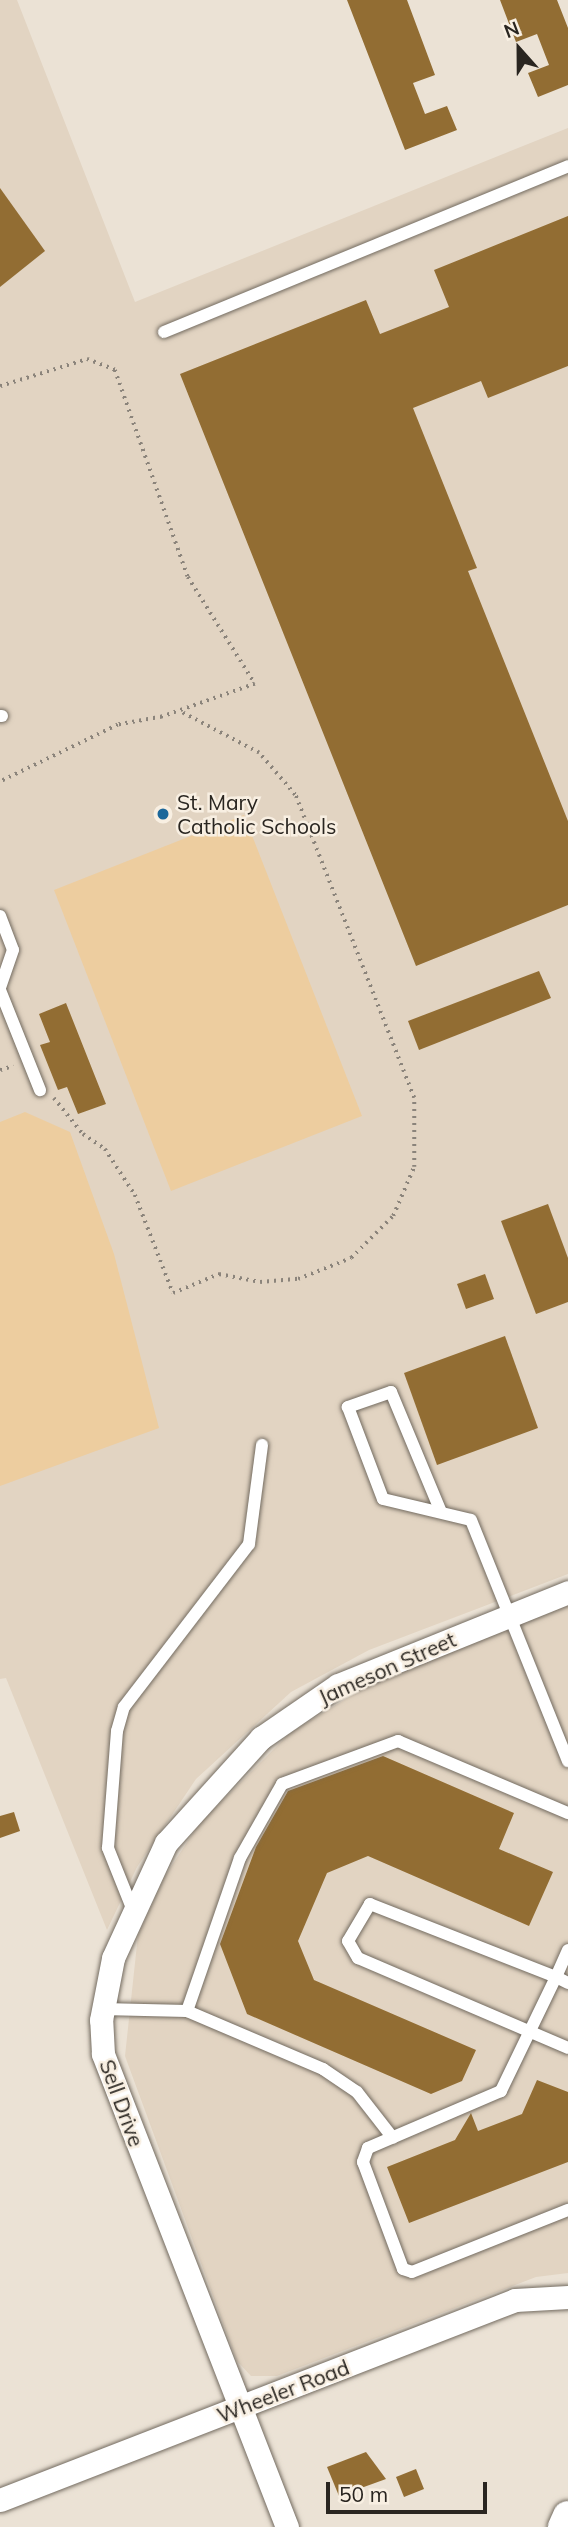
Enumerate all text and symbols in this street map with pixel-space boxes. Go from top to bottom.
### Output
north arrow [484,14,554,84]
text: N [500,16,522,43]
place label: St. Mary Catholic Schools [177,789,336,839]
marker: St. Mary Catholic Schools [155,806,171,822]
street label: Jameson Street [314,1626,460,1710]
street label: Sell Drive [95,2056,149,2150]
street label: Wheeler Road [213,2354,353,2428]
scale bar [330,2468,491,2512]
text: 50 m [339,2481,388,2507]

